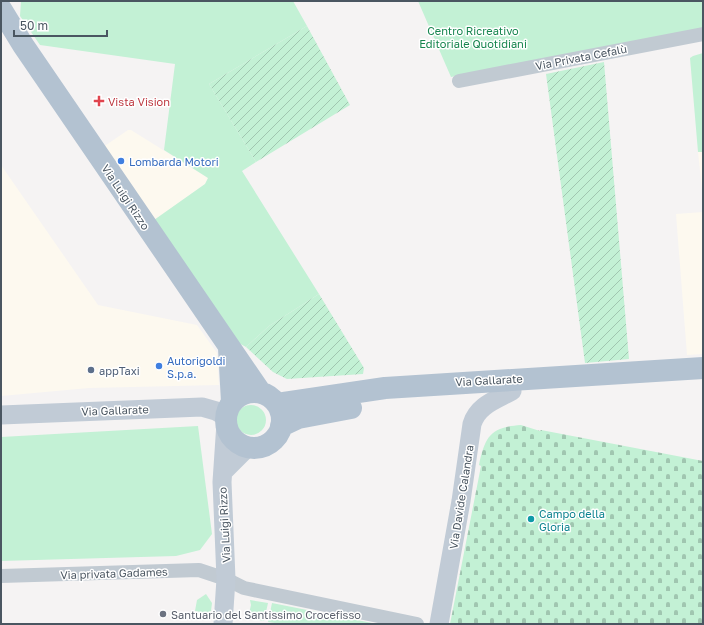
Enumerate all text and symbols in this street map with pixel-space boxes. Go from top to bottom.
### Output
scale bar [14,12,107,38]
text: 50 m [20,18,48,33]
park label: Centro Ricreativo Editoriale Quotidiani [419,24,527,50]
street label: Via Privata Cefalù [534,42,628,72]
marker: Vista Vision [93,95,105,107]
place label: Vista Vision [108,95,170,108]
place label: Lombarda Motori [129,155,219,168]
marker: Lombarda Motori [116,156,126,166]
street label: Via Luigi Rizzo [99,162,153,232]
place label: Autorigoldi S.p.a. [167,354,226,380]
marker: Autorigoldi S.p.a. [154,361,164,371]
place label: appTaxi [99,364,140,377]
marker: appTaxi [86,365,96,375]
street label: Via Gallarate [455,372,523,388]
street label: Via Gallarate [81,402,149,418]
street label: Via Davide Calandra [446,444,476,550]
street label: Via Luigi Rizzo [216,486,232,563]
place label: Campo della Gloria [539,507,605,533]
marker: Campo della Gloria [526,514,536,524]
street label: Via privata Gadames [60,565,168,581]
place label: Santuario del Santissimo Crocefisso [171,608,361,621]
marker: Santuario del Santissimo Crocefisso [158,609,168,619]

